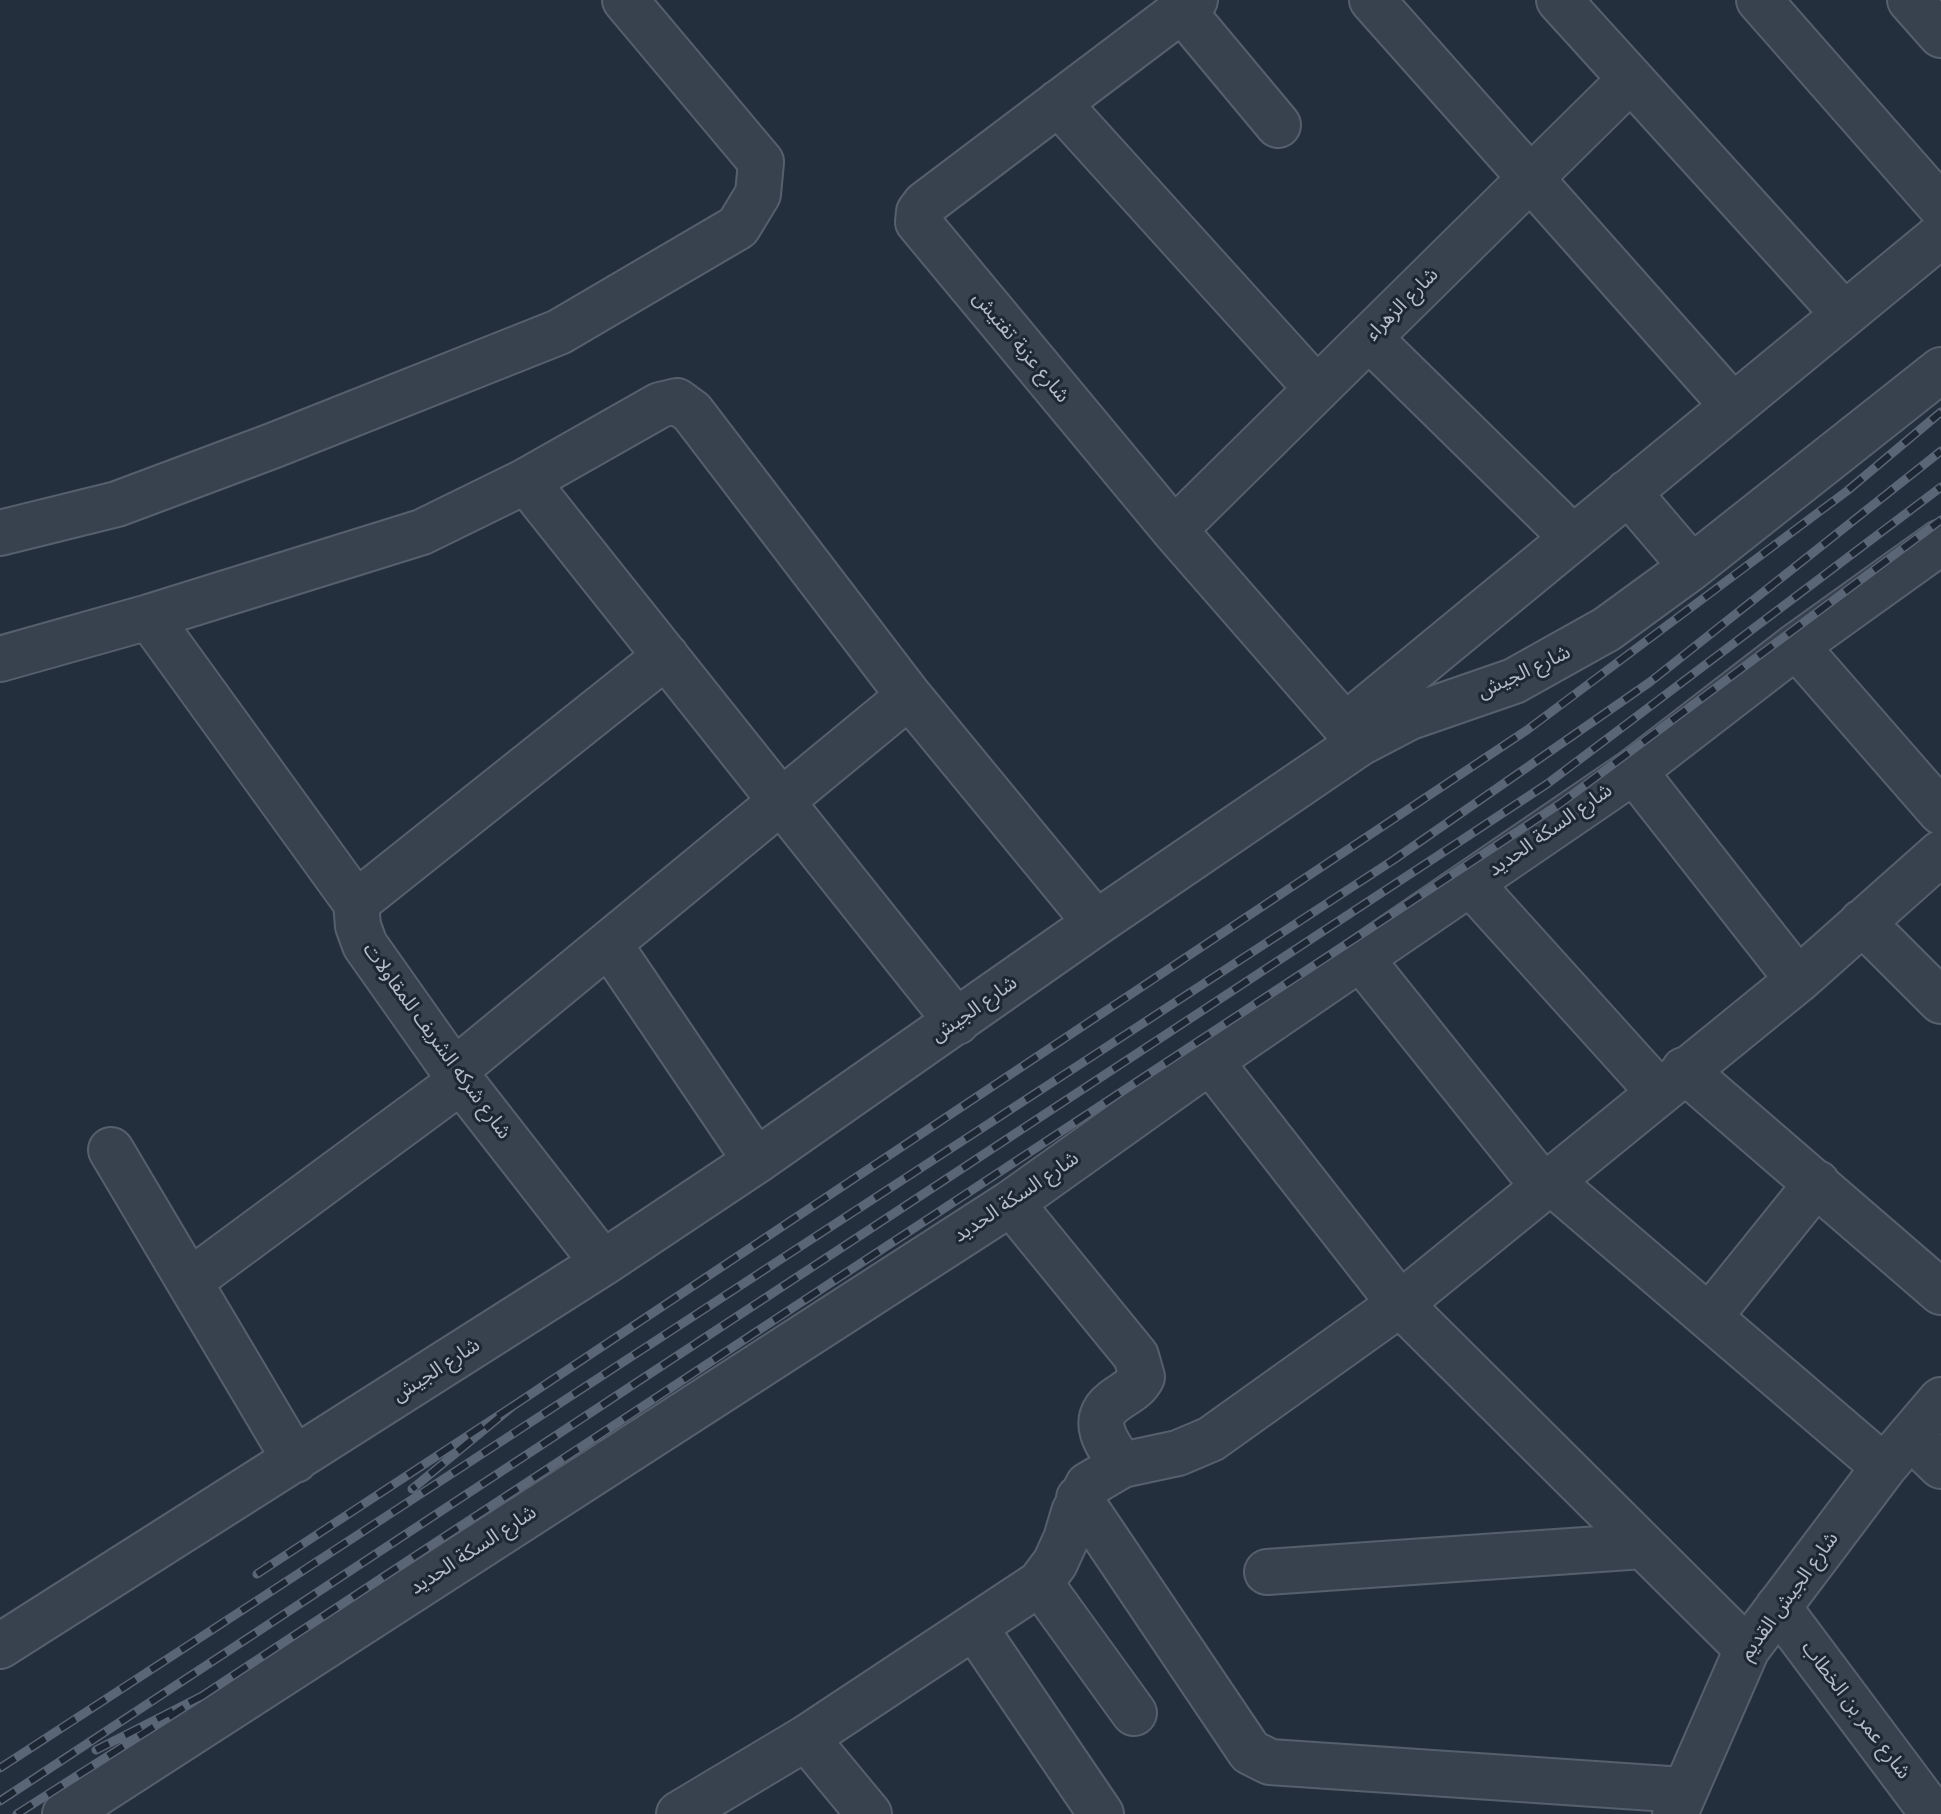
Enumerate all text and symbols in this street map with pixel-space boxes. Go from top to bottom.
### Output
street label: شارع الزهراء [1361,263,1443,345]
street label: شارع عزبة تفتيش [967,286,1075,408]
street label: شارع الجيش [1474,640,1574,704]
street label: شارع السكة الحديد [1483,778,1617,882]
street label: شارع شركه الشريف للمقاولات [358,938,516,1144]
street label: شارع الجيش [926,971,1022,1047]
street label: شارع السكة الحديد [949,1146,1083,1248]
street label: شارع الجيش [388,1333,484,1407]
street label: شارع السكة الحديد [405,1500,541,1600]
street label: شارع الجيش القديم [1734,1527,1844,1665]
street label: شارع عمر بن الخطاب [1796,1636,1916,1784]

